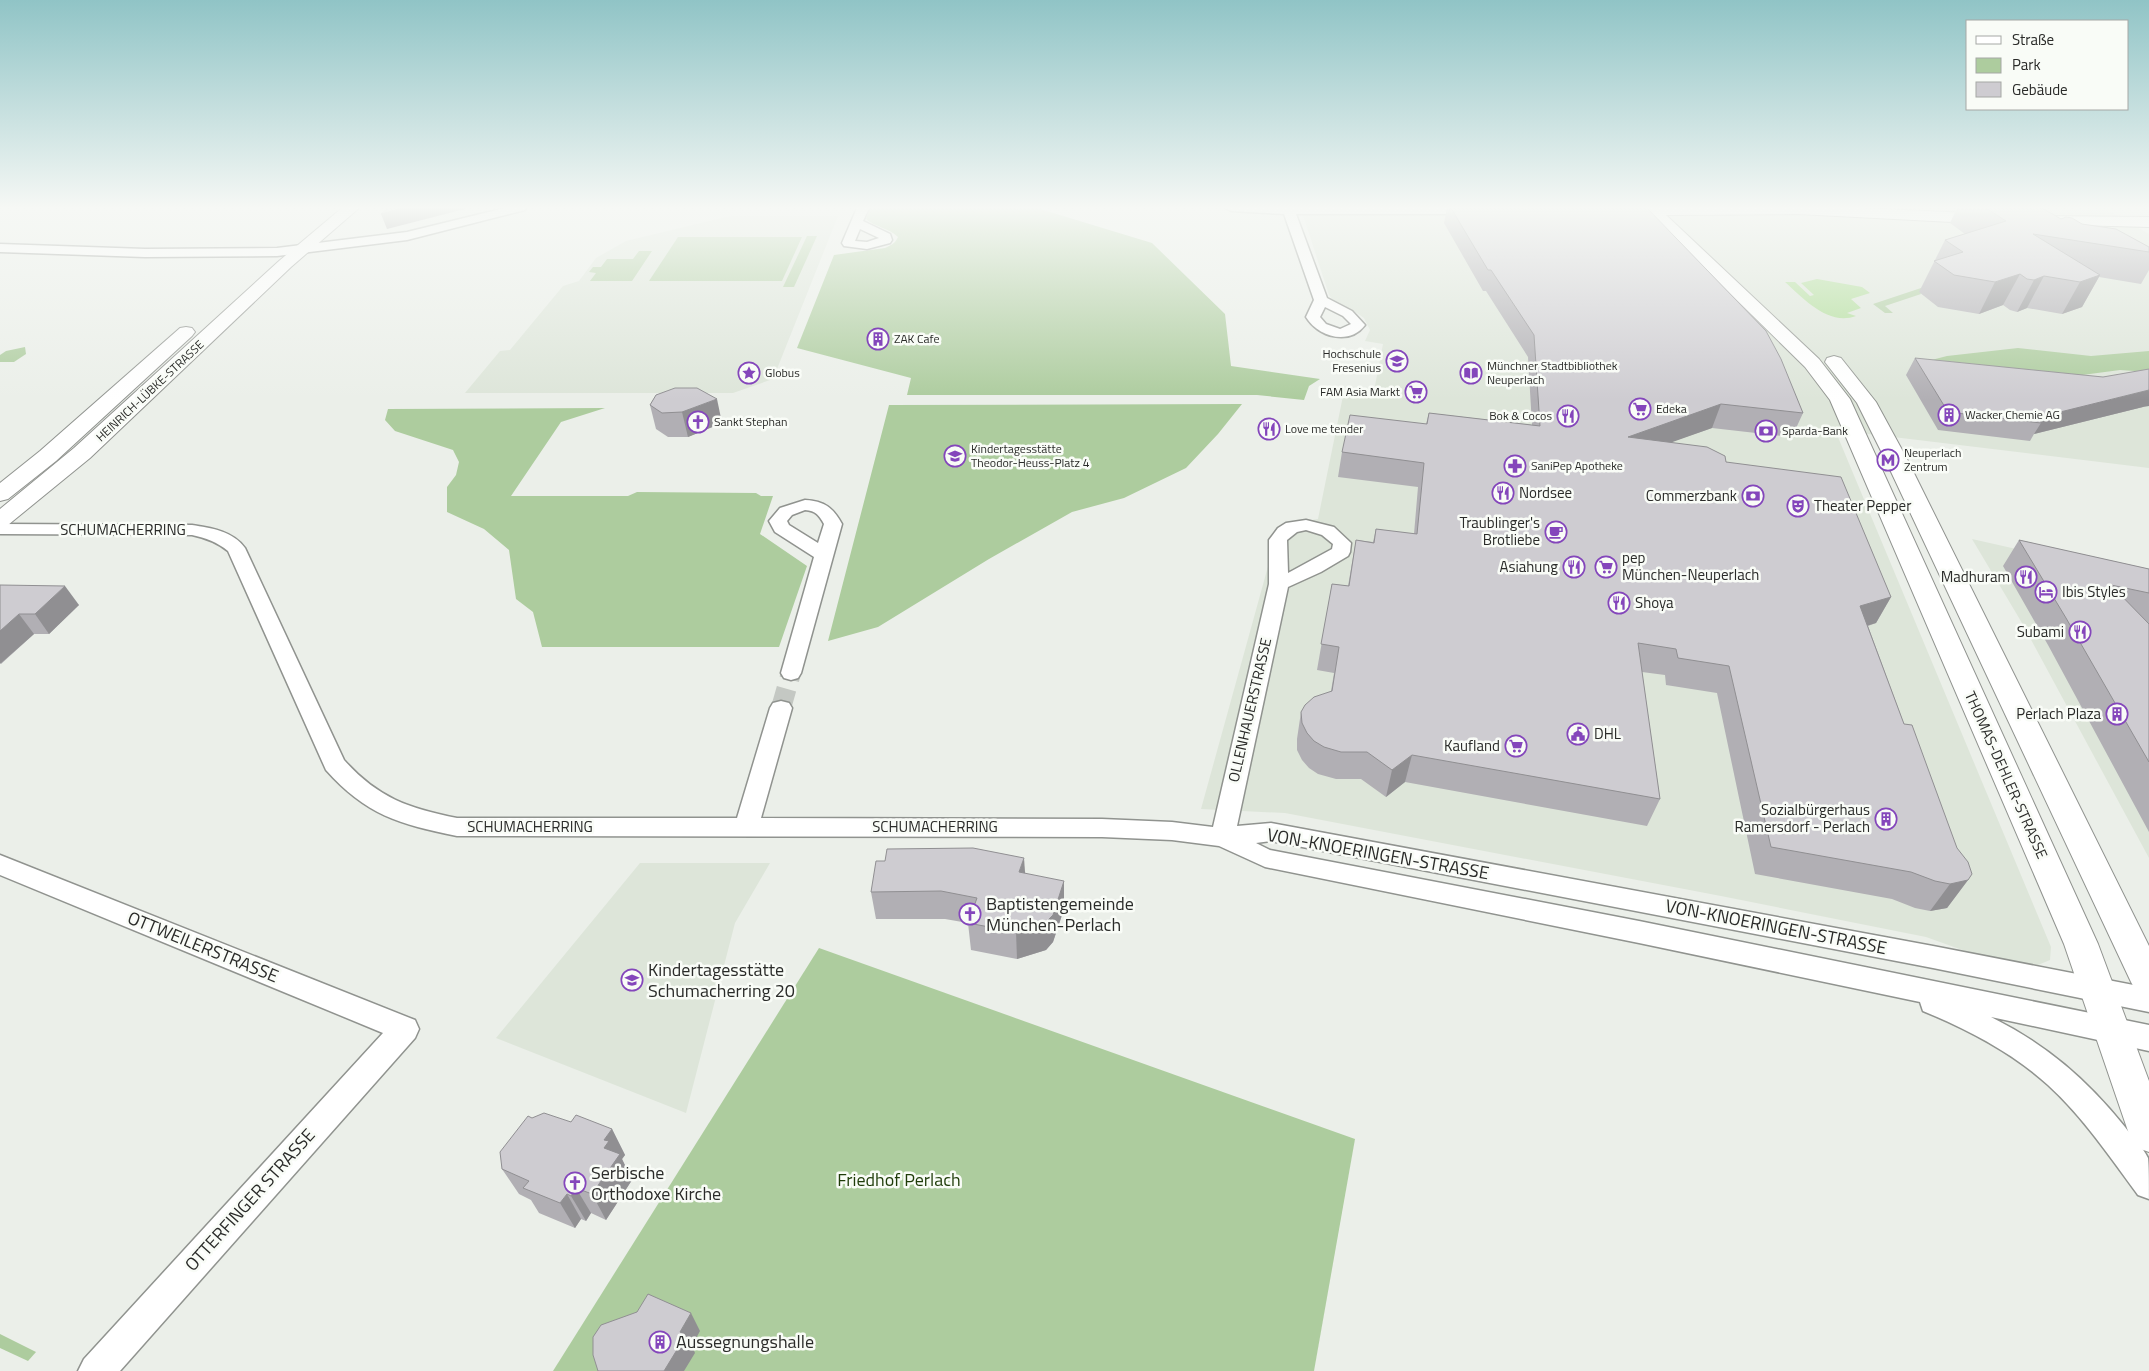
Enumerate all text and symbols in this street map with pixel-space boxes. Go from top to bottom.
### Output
legend [1966,20,2129,110]
text: Straße [2012,28,2054,51]
text: Park [2012,53,2041,76]
text: Gebäude [2012,78,2068,101]
building icon: ZAK Cafe [866,327,890,351]
place label: ZAK Cafe [894,329,940,348]
street label: HEINRICH-LÜBKE-STRASSE [91,335,208,446]
place label: Hochschule Fresenius [1322,344,1381,377]
school or university icon: Hochschule Fresenius [1385,349,1409,373]
place label: Münchner Stadtbibliothek Neuperlach [1487,356,1618,389]
place icon: Globus [737,361,761,385]
library icon: Münchner Stadtbibliothek Neuperlach [1459,361,1483,385]
place label: Globus [765,363,800,382]
supermarket icon: FAM Asia Markt [1404,380,1428,404]
place label: FAM Asia Markt [1320,382,1401,401]
supermarket icon: Edeka [1628,397,1652,421]
place label: Edeka [1656,399,1687,418]
building icon: Wacker Chemie AG [1937,403,1961,427]
restaurant icon: Bok & Cocos [1556,404,1580,428]
place label: Wacker Chemie AG [1965,405,2060,424]
place label: Bok & Cocos [1489,406,1552,425]
church icon: Sankt Stephan [686,410,710,434]
place label: Sankt Stephan [714,412,787,431]
restaurant icon: Love me tender [1257,417,1281,441]
place label: Love me tender [1285,419,1363,438]
bank icon: Sparda-Bank [1754,419,1778,443]
place label: Sparda-Bank [1782,421,1848,440]
place label: Kindertagesstätte Theodor-Heuss-Platz 4 [971,439,1090,472]
place label: Neuperlach Zentrum [1904,443,1961,476]
school or university icon: Kindertagesstätte Theodor-Heuss-Platz 4 [943,444,967,468]
metro station icon: Neuperlach Zentrum [1876,448,1900,472]
pharmacy icon: SaniPep Apotheke [1503,454,1527,478]
place label: SaniPep Apotheke [1531,456,1623,475]
restaurant icon: Nordsee [1491,481,1515,505]
place label: Nordsee [1519,481,1572,504]
place label: Commerzbank [1646,484,1737,507]
bank icon: Commerzbank [1741,484,1765,508]
theatre icon: Theater Pepper [1786,494,1810,518]
place label: Theater Pepper [1814,494,1911,517]
place label: Traublinger's Brotliebe [1460,511,1540,551]
street label: SCHUMACHERRING [60,518,186,541]
cafe icon: Traublinger's Brotliebe [1544,520,1568,544]
place label: pep München-Neuperlach [1622,546,1759,586]
place label: Asiahung [1499,555,1558,578]
restaurant icon: Asiahung [1562,555,1586,579]
supermarket icon: pep München-Neuperlach [1594,555,1618,579]
place label: Madhuram [1941,565,2010,588]
restaurant icon: Madhuram [2014,565,2038,589]
hotel icon: Ibis Styles [2034,580,2058,604]
place label: Ibis Styles [2062,580,2126,603]
restaurant icon: Shoya [1607,591,1631,615]
place label: Shoya [1635,591,1674,614]
place label: Subami [2017,620,2064,643]
restaurant icon: Subami [2068,620,2092,644]
street label: OLLENHAUERSTRASSE [1222,635,1277,784]
street label: THOMAS-DEHLER-STRASSE [1959,687,2054,862]
place label: Perlach Plaza [2016,702,2101,725]
building icon: Perlach Plaza [2105,702,2129,726]
public building icon: DHL [1566,722,1590,746]
place label: DHL [1594,722,1621,745]
place label: Kaufland [1444,734,1500,757]
supermarket icon: Kaufland [1504,734,1528,758]
place label: Sozialbürgerhaus Ramersdorf - Perlach [1735,798,1870,838]
building icon: Sozialbürgerhaus Ramersdorf - Perlach [1874,807,1898,831]
street label: SCHUMACHERRING [467,815,593,838]
street label: SCHUMACHERRING [872,815,998,838]
street label: VON-KNOERINGEN-STRASSE [1265,821,1491,886]
place label: Baptistengemeinde München-Perlach [986,890,1134,938]
street label: VON-KNOERINGEN-STRASSE [1663,892,1889,961]
church icon: Baptistengemeinde München-Perlach [958,902,982,926]
street label: OTTWEILERSTRASSE [124,904,283,989]
place label: Kindertagesstätte Schumacherring 20 [648,956,795,1004]
school or university icon: Kindertagesstätte Schumacherring 20 [620,968,644,992]
street label: OTTERFINGER STRASSE [178,1122,321,1277]
place label: Serbische Orthodoxe Kirche [591,1159,721,1207]
park label: Friedhof Perlach [837,1166,961,1193]
church icon: Serbische Orthodoxe Kirche [563,1171,587,1195]
place label: Aussegnungshalle [676,1328,814,1355]
building icon: Aussegnungshalle [648,1330,672,1354]

